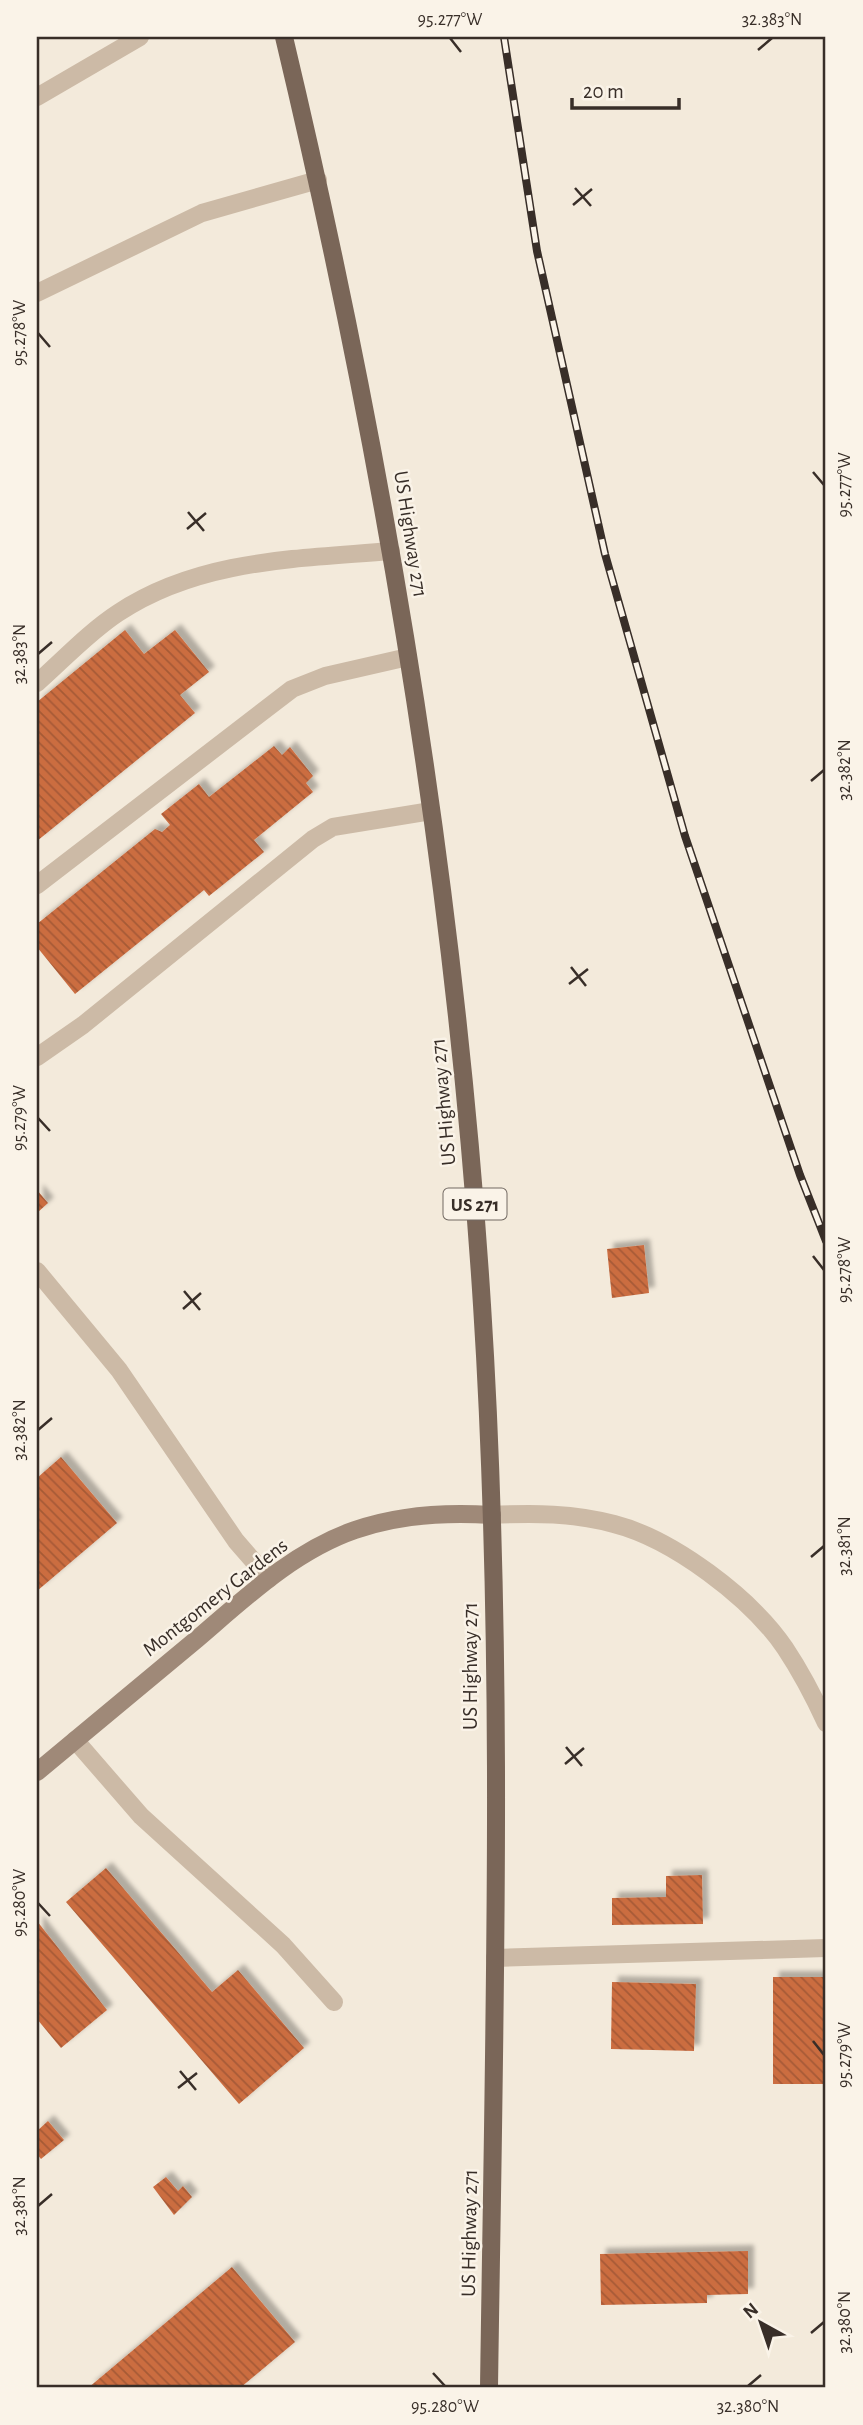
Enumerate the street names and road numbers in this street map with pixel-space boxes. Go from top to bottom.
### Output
street label: US Highway 271 [390,469,431,599]
street label: US Highway 271 [427,1037,460,1167]
road number: US 271 [444,1188,506,1220]
street label: Montgomery Gardens [139,1534,292,1660]
street label: US Highway 271 [460,1602,481,1730]
street label: US Highway 271 [458,2169,481,2297]

